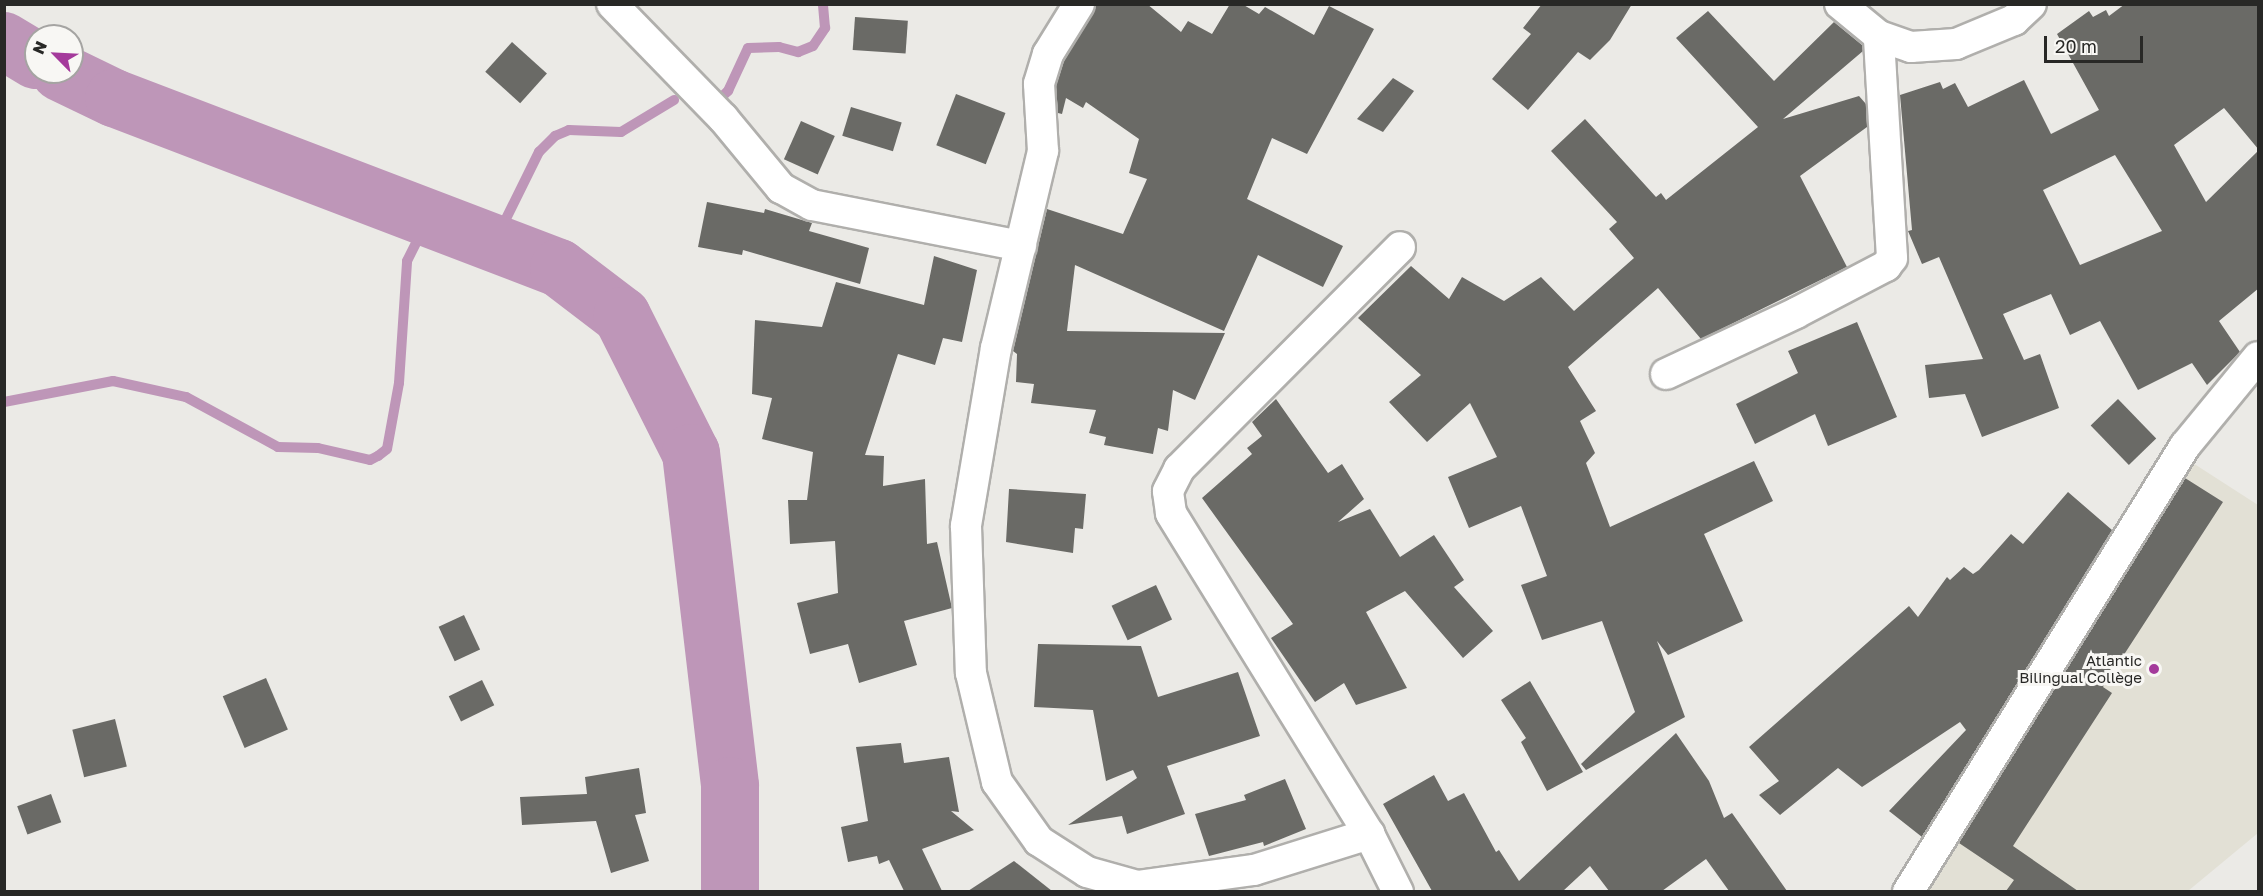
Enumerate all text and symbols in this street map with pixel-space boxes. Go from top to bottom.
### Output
north arrow [24,24,84,84]
scale bar [2047,24,2146,62]
text: 20 m [2055,35,2097,57]
text: N [28,38,51,57]
place label: Atlantic Bilingual Collège [2019,651,2142,686]
marker: Atlantic Bilingual Collège [2147,662,2161,676]

